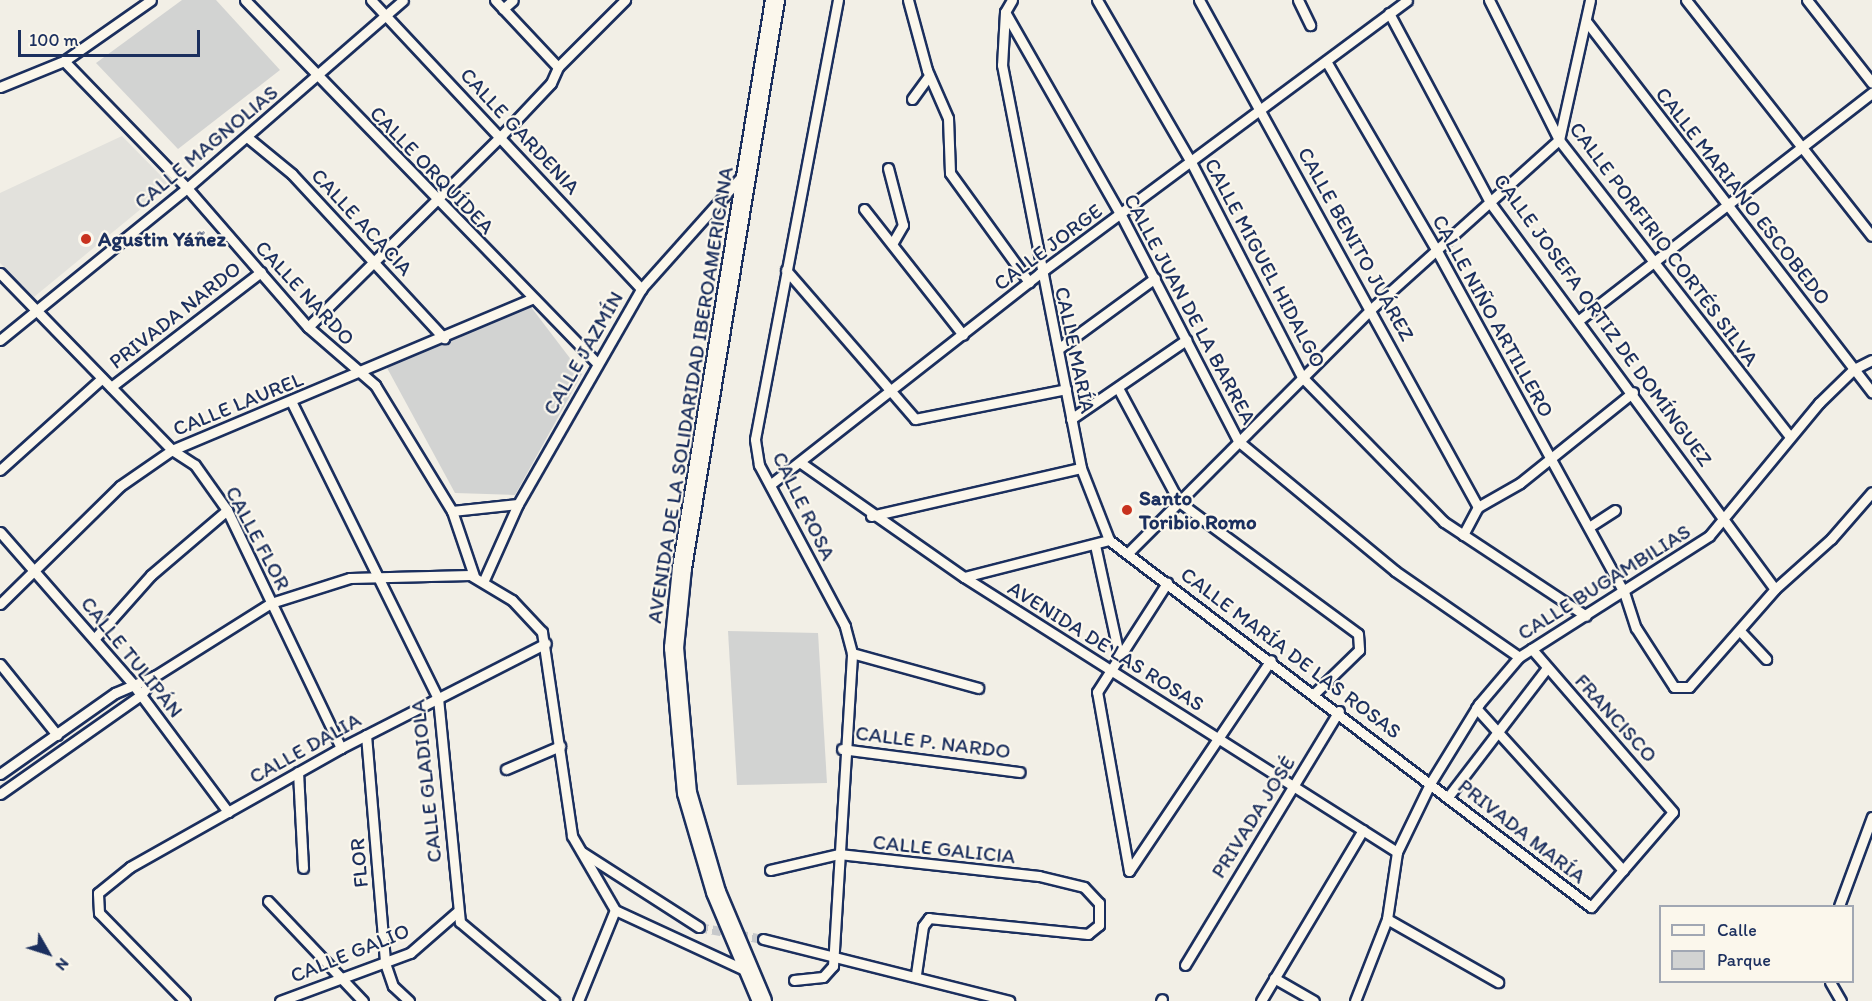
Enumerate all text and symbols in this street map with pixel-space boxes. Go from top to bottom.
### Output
scale bar [21,18,202,56]
text: 100 m [29,29,79,51]
street label: CALLE GARDENIA [454,61,586,201]
street label: CALLE MAGNOLIAS [128,79,284,215]
street label: CALLE MARIANO ESCOBEDO [1651,83,1835,309]
street label: CALLE ORQUÍDEA [364,101,500,239]
street label: CALLE PORFIRIO CORTÉS SILVA [1564,117,1764,371]
street label: CALLE BENITO JUÁREZ [1293,144,1419,344]
street label: CALLE MIGUEL HIDALGO [1199,154,1331,372]
street label: CALLE ACACIA [305,162,419,282]
street label: AVENIDA DE LA SOLIDARIDAD IBEROAMERICANA [641,164,739,626]
street label: CALLE JOSEFA ORTIZ DE DOMÍNGUEZ [1489,169,1717,471]
street label: CALLE JUAN DE LA BARREA [1118,189,1262,429]
street label: CALLE JORGE [989,198,1107,296]
street label: CALLE NIÑO ARTILLERO [1427,211,1559,421]
place label: Agustin Yáñez [98,226,226,252]
marker: Agustin Yáñez [79,232,93,246]
street label: CALLE NARDO [250,235,360,351]
street label: PRIVADA NARDO [104,256,246,374]
street label: CALLE MARÍA [1049,284,1101,416]
street label: CALLE JAZMÍN [538,287,628,419]
street label: CALLE LAUREL [169,366,307,442]
street label: CALLE ROSA [767,448,841,564]
street label: CALLE FLOR [220,482,296,594]
place label: Santo Toribio Romo [1139,485,1257,535]
marker: Santo Toribio Romo [1120,503,1134,517]
street label: CALLE BUGAMBILIAS [1512,518,1696,646]
street label: CALLE MARÍA DE LAS ROSAS [1176,562,1406,744]
street label: AVENIDA DE LAS ROSAS [1003,575,1209,717]
street label: CALLE TULIPÁN [76,592,188,722]
street label: FRANCISCO [1570,668,1662,768]
street label: CALLE GLADIOLA [405,699,447,863]
street label: CALLE DALIA [246,708,364,788]
street label: CALLE P. NARDO [854,720,1012,764]
street label: PRIVADA JOSÉ [1205,751,1301,883]
street label: PRIVADA MARÍA [1453,773,1591,889]
street label: CALLE GALICIA [871,829,1017,869]
street label: FLOR [344,837,374,889]
legend [1659,905,1854,983]
street label: CALLE GALIO [288,918,412,988]
text: Calle [1717,919,1757,941]
north arrow [18,923,78,983]
text: Parque [1717,949,1771,971]
text: N [52,954,73,975]

